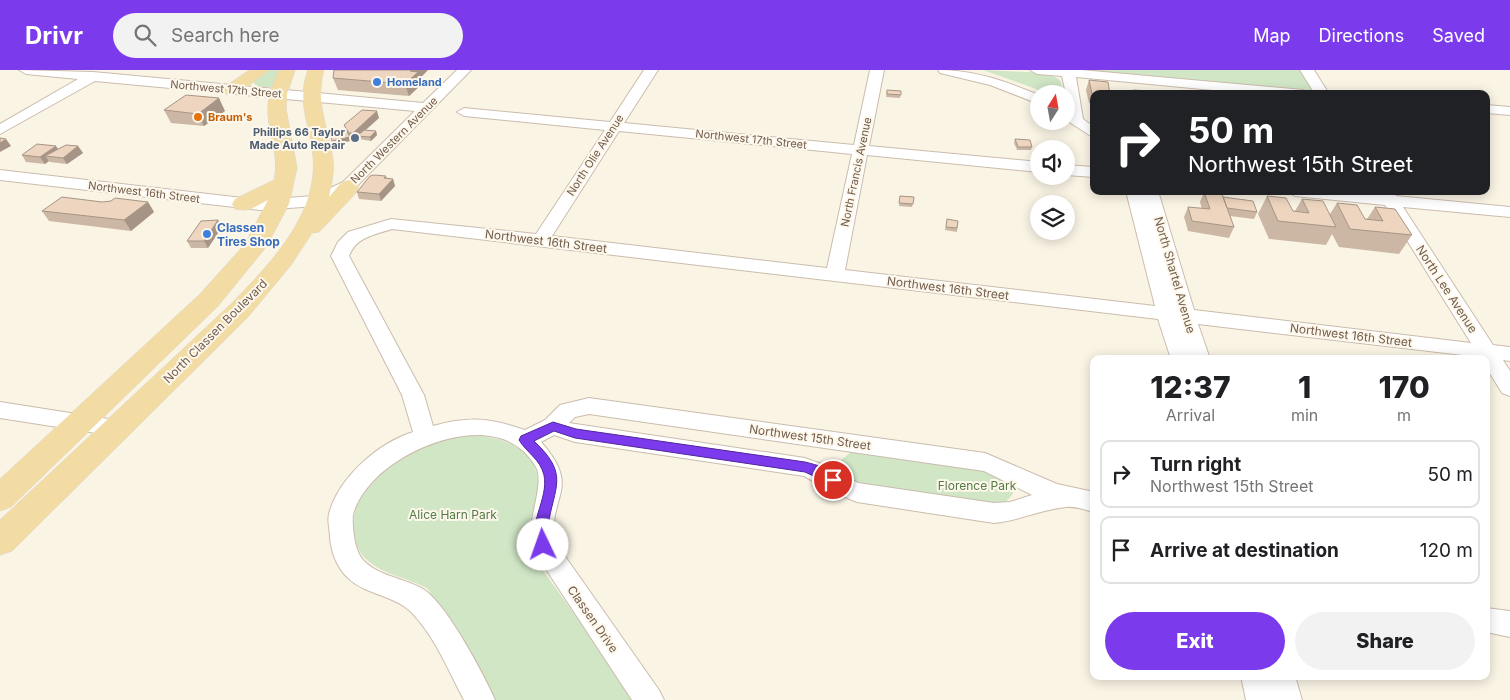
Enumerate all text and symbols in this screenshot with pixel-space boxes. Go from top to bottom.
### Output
search box [113,13,463,58]
text: Drivr [25,21,83,50]
icon: search [131,21,159,49]
text: Search here [171,24,280,47]
text: Map [1253,25,1291,46]
text: Directions [1319,25,1404,46]
text: Saved [1432,25,1485,46]
place label: Homeland [387,75,442,89]
marker: Homeland [371,76,383,88]
street label: Northwest 17th Street [170,77,283,101]
north arrow [1030,85,1075,130]
map controls [1030,85,1075,240]
street label: North Western Avenue [348,94,440,186]
text: 50 m [1188,109,1274,151]
place label: Braum's [208,110,252,124]
icon: right [1105,110,1170,175]
marker: Braum's [192,111,204,123]
street label: North Olie Avenue [563,112,627,198]
street label: North Francis Avenue [838,116,874,228]
place label: Phillips 66 Taylor Made Auto Repair [249,125,346,152]
street label: Northwest 17th Street [695,126,808,152]
marker: Phillips 66 Taylor Made Auto Repair [349,132,361,144]
button: sound [1030,140,1075,185]
text: Northwest 15th Street [1188,151,1413,177]
street label: Northwest 16th Street [87,178,201,206]
button: layers [1030,195,1075,240]
street label: North Shartel Avenue [1151,215,1199,335]
place label: Classen Tires Shop [217,220,280,249]
street label: Northwest 16th Street [484,226,608,256]
marker: Classen Tires Shop [201,228,213,240]
street label: North Lee Avenue [1413,242,1481,336]
street label: Northwest 16th Street [886,273,1010,303]
street label: North Classen Boulevard [160,276,270,386]
street label: Northwest 16th Street [1289,320,1413,350]
text: 12:37 [1150,369,1231,405]
text: 1 [1298,369,1311,405]
text: 170 [1379,369,1430,405]
text: Arrival [1166,405,1215,425]
text: min [1291,405,1318,425]
text: m [1397,405,1411,425]
street label: Northwest 15th Street [748,421,872,453]
text: Turn right [1150,453,1241,476]
pin [812,459,854,501]
icon: right [1107,460,1135,488]
text: 50 m [1427,463,1473,486]
icon: arrive [819,466,847,494]
text: Northwest 15th Street [1150,476,1314,496]
park label: Florence Park [938,478,1017,493]
park label: Alice Harn Park [409,507,497,522]
position arrow [516,518,568,570]
icon: arrive [1107,536,1135,564]
text: Arrive at destination [1150,539,1339,562]
text: 120 m [1420,539,1473,562]
street label: Classen Drive [564,583,622,655]
button: Exit [1105,612,1285,670]
button: Share [1295,612,1475,670]

